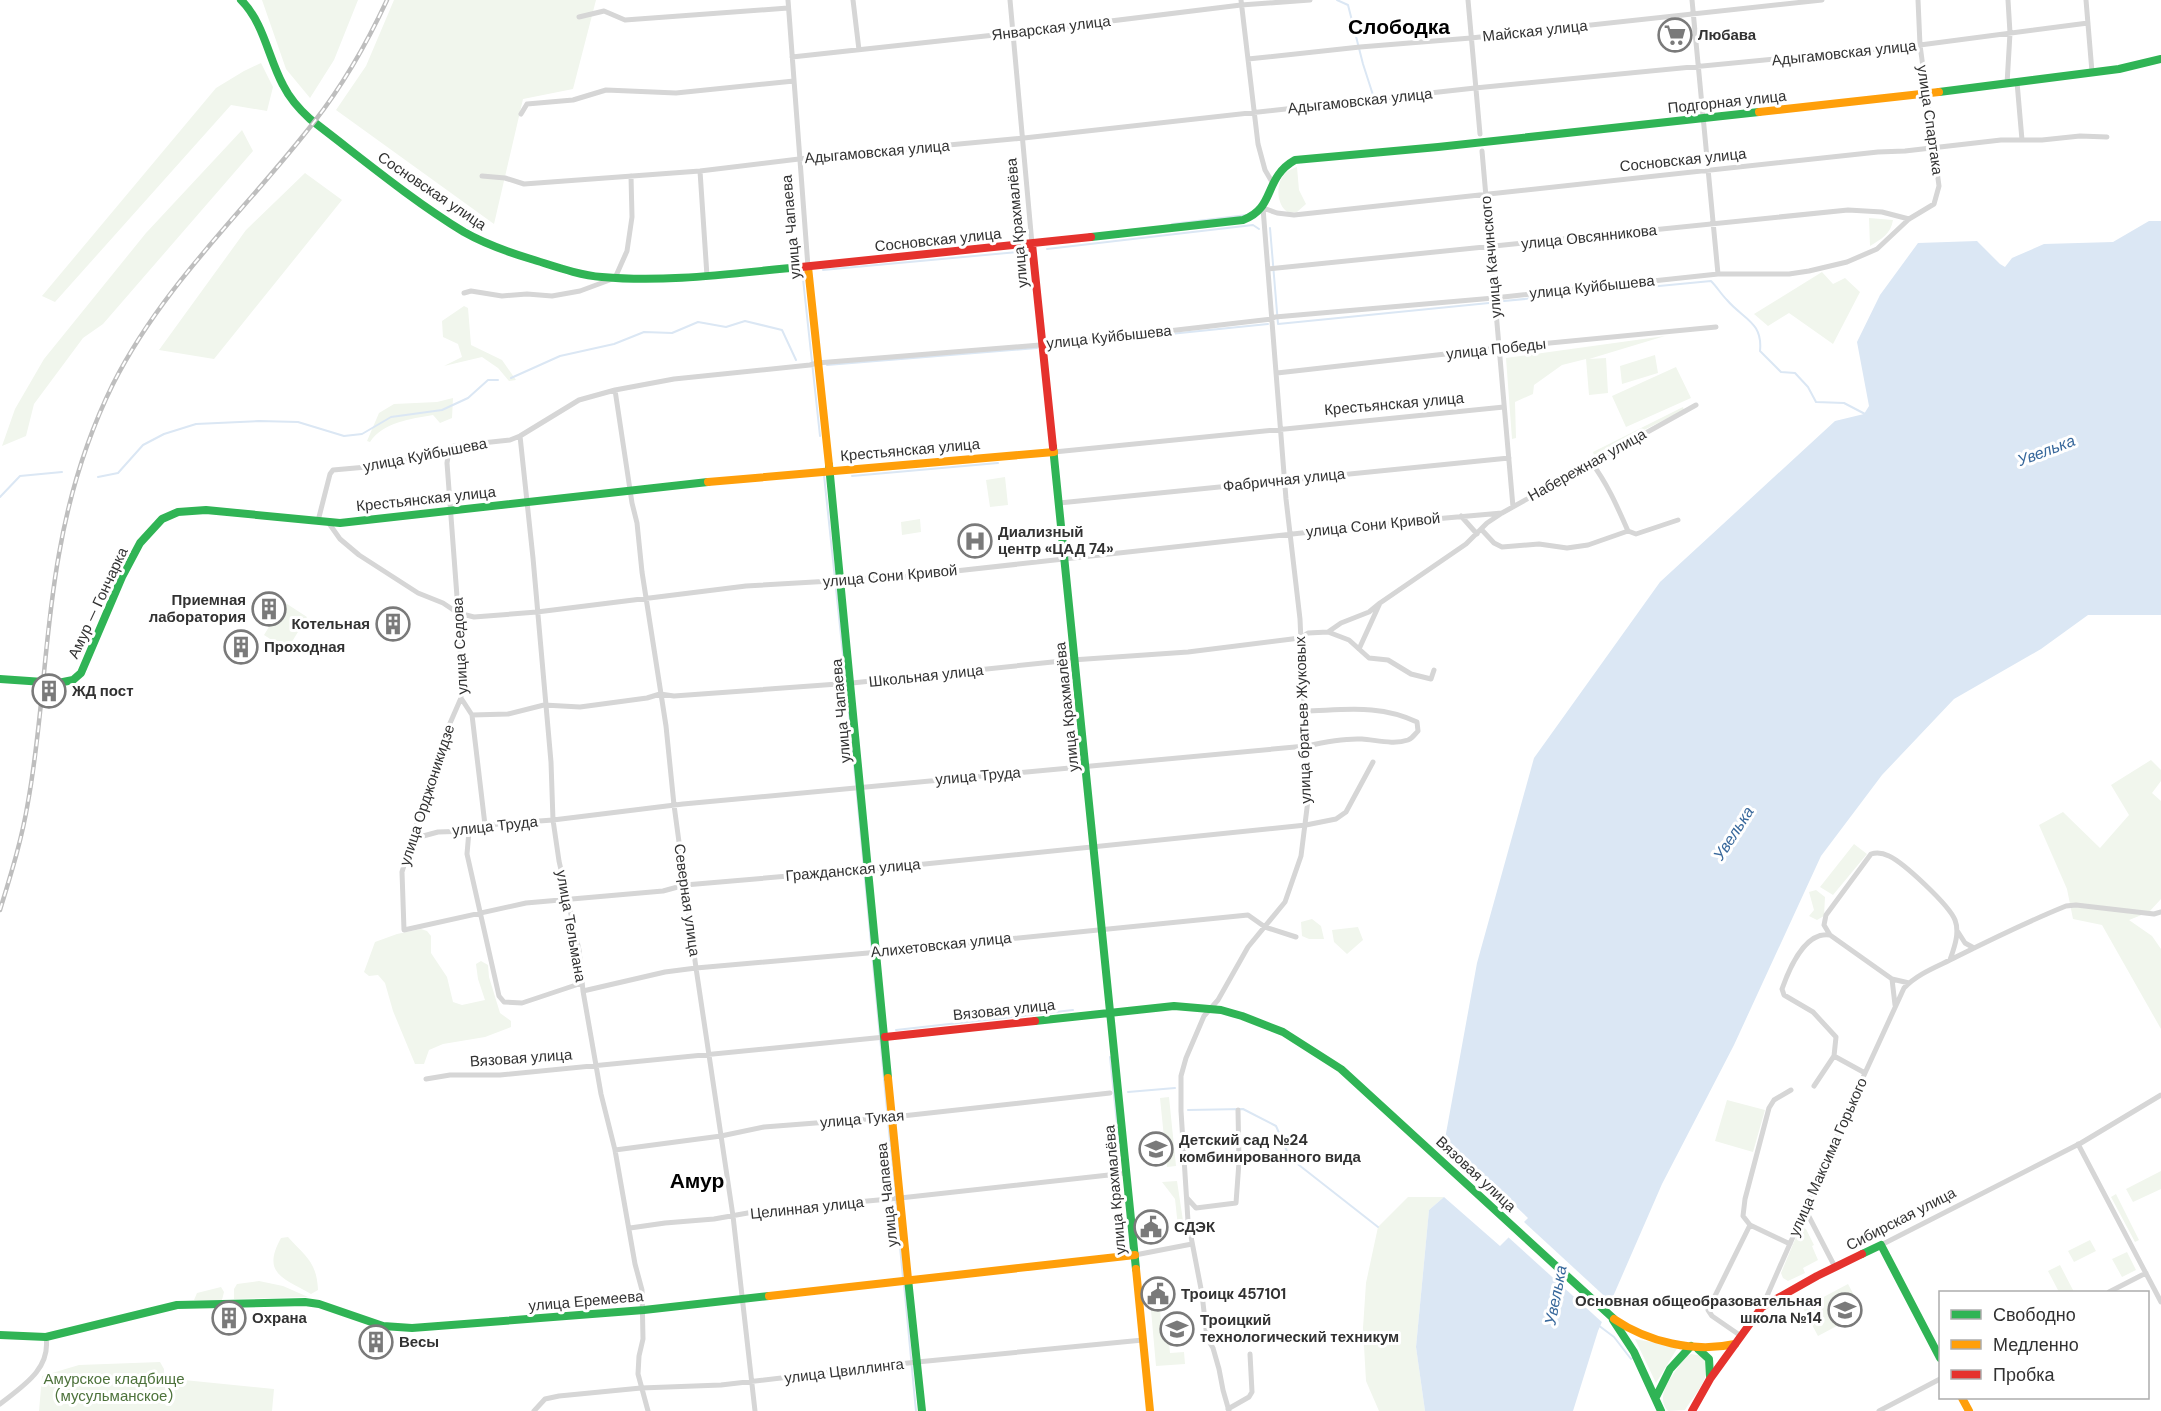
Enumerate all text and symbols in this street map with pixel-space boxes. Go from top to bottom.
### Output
street label: Январская улица [990,11,1112,45]
district label: Слободка [1348,13,1450,41]
street label: Майская улица [1482,15,1589,46]
supermarket icon: Любава [1657,17,1693,53]
place label: Любава [1698,25,1757,45]
street label: Адыгамовская улица [1771,35,1918,71]
street label: улица Спартака [1912,64,1948,177]
street label: Адыгамовская улица [1287,83,1434,119]
street label: Подгорная улица [1667,86,1788,118]
street label: Адыгамовская улица [804,136,951,168]
street label: Сосновская улица [1619,143,1748,177]
street label: Сосновская улица [374,147,491,235]
street label: улица Крахмалёва [1001,157,1033,289]
street label: улица Чапаева [776,173,806,280]
street label: улица Качинского [1476,195,1506,319]
street label: улица Овсянникова [1520,220,1659,254]
street label: Сосновская улица [874,223,1003,257]
street label: улица Куйбышева [1528,270,1656,304]
street label: улица Куйбышева [1045,320,1173,354]
street label: улица Победы [1445,334,1547,364]
street label: Крестьянская улица [1323,388,1465,420]
street label: Набережная улица [1524,424,1650,506]
water label: Увелька [2013,430,2078,471]
street label: улица Куйбышева [361,433,489,477]
street label: Крестьянская улица [839,434,981,466]
street label: Фабричная улица [1222,464,1347,496]
street label: Крестьянская улица [355,482,497,516]
street label: улица Сони Кривой [1305,508,1441,542]
place label: Диализный центр «ЦАД 74» [998,522,1114,559]
hospital icon: Диализный центр «ЦАД 74» [957,523,993,559]
street label: Амур — Гончарка [63,543,133,662]
street label: улица Сони Кривой [822,560,958,592]
place label: Приемная лаборатория [149,590,246,627]
building icon: Приемная лаборатория [251,591,287,627]
street label: улица Седова [447,596,473,695]
building icon: Котельная [375,606,411,642]
place label: Котельная [291,614,370,634]
building icon: Проходная [223,629,259,665]
street label: улица братьев Жуковых [1290,635,1316,804]
place label: Проходная [264,637,345,657]
street label: улица Крахмалёва [1050,641,1084,773]
street label: улица Чапаева [826,657,856,764]
street label: Школьная улица [868,660,985,692]
building icon: ЖД пост [31,673,67,709]
place label: ЖД пост [71,681,133,701]
street label: улица Орджоникидзе [395,722,459,868]
street label: улица Труда [934,762,1022,790]
water label: Увелька [1708,802,1759,865]
street label: улица Труда [451,812,539,840]
street label: Северная улица [669,842,705,958]
street label: Гражданская улица [785,854,922,886]
street label: улица Тельмана [551,868,591,984]
street label: Алихетовская улица [870,928,1013,962]
street label: Вязовая улица [952,995,1057,1025]
street label: Вязовая улица [469,1044,573,1072]
street label: улица Максима Горького [1784,1075,1872,1239]
street label: улица Тукая [819,1105,905,1133]
street label: улица Крахмалёва [1099,1124,1131,1256]
place label: Детский сад №24 комбинированного вида [1179,1130,1362,1167]
school or university icon: Детский сад №24 комбинированного вида [1138,1131,1174,1167]
street label: Вязовая улица [1432,1132,1521,1217]
street label: улица Чапаева [872,1141,902,1248]
district label: Амур [670,1167,724,1195]
street label: Сибирская улица [1843,1182,1960,1255]
street label: Целинная улица [749,1192,866,1224]
public building icon: СДЭК [1133,1209,1169,1245]
place label: СДЭК [1174,1217,1216,1237]
water label: Увелька [1539,1263,1572,1328]
public building icon: Троицк 457101 [1140,1276,1176,1312]
place label: Троицк 457101 [1181,1284,1286,1304]
street label: улица Еремеева [528,1286,645,1316]
place label: Основная общеобразовательная школа №14 [1575,1291,1822,1328]
legend [1939,1291,2149,1399]
school or university icon: Основная общеобразовательная школа №14 [1827,1292,1863,1328]
building icon: Охрана [211,1300,247,1336]
text: Свободно [1993,1303,2076,1327]
place label: Охрана [252,1308,308,1328]
place label: Троицкий технологический техникум [1200,1310,1399,1347]
school or university icon: Троицкий технологический техникум [1159,1311,1195,1347]
building icon: Весы [358,1324,394,1360]
place label: Весы [399,1332,439,1352]
text: Медленно [1993,1333,2079,1357]
street label: улица Цвиллинга [783,1354,906,1388]
text: Пробка [1993,1363,2056,1387]
park label: Амурское кладбище (мусульманское) [43,1369,185,1406]

